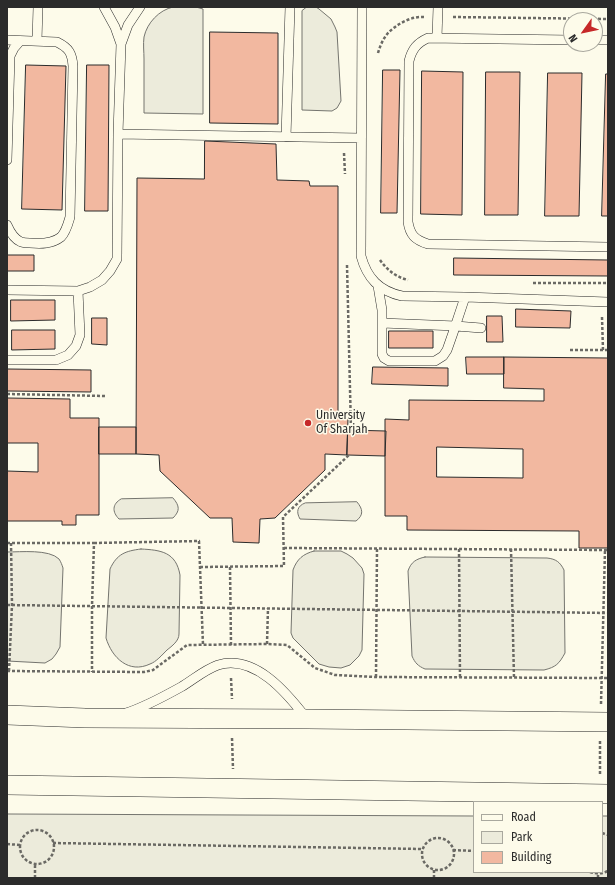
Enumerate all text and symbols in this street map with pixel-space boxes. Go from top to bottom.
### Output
north arrow [563,12,603,52]
text: N [566,32,581,45]
place label: University Of Sharjah [316,409,367,437]
marker: University Of Sharjah [303,418,313,428]
legend [473,801,603,873]
text: Road [511,810,536,824]
text: Park [511,830,532,844]
text: Building [511,850,551,864]

